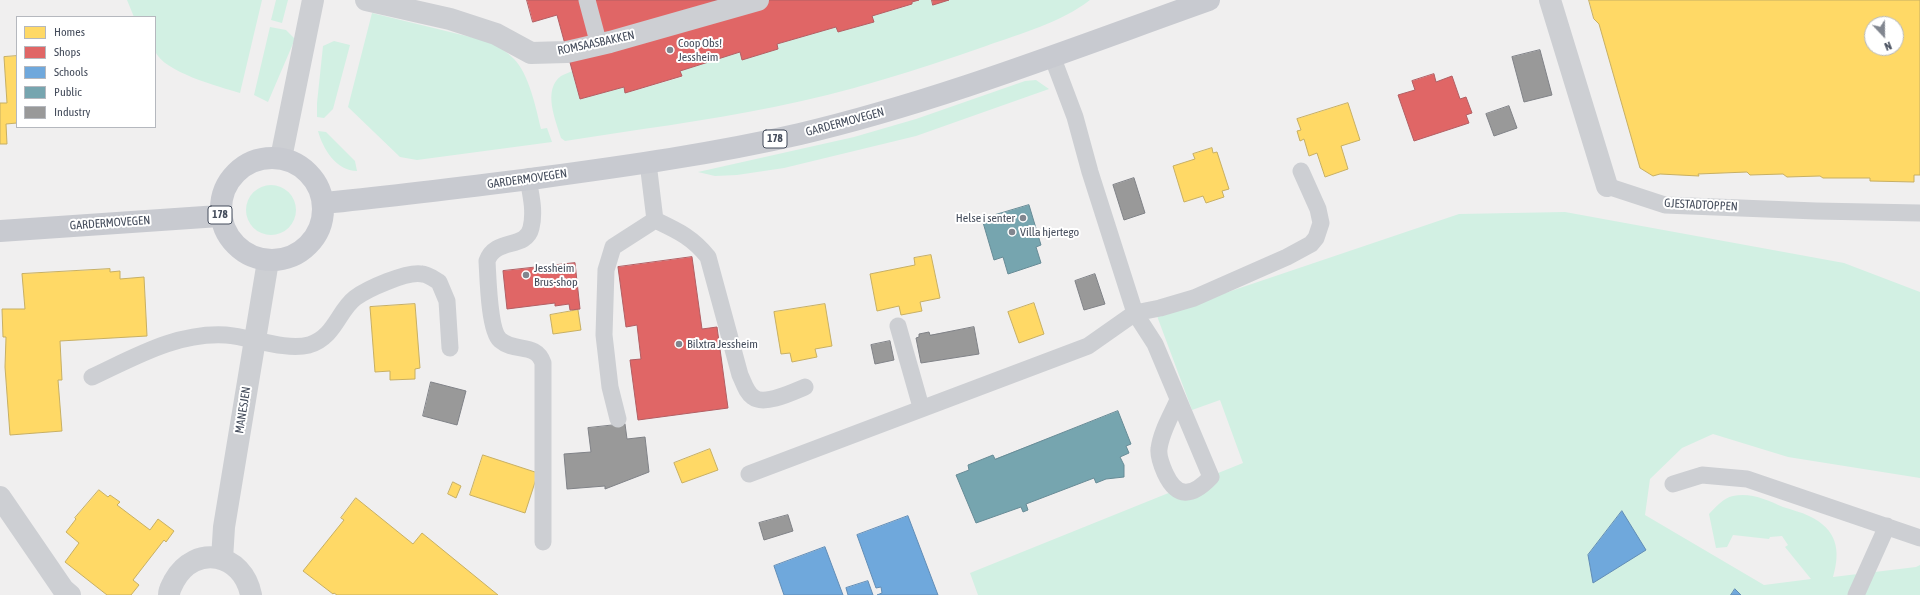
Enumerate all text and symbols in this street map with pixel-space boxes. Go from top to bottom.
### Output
legend [16,16,156,128]
north arrow [1864,16,1904,56]
text: Homes [54,25,85,39]
street label: ROMSAASBAKKEN [556,28,636,58]
place label: Coop Obs! Jessheim [678,36,722,64]
text: N [1883,39,1893,53]
text: Shops [54,45,80,59]
marker: Coop Obs! Jessheim [665,45,675,55]
text: Schools [54,65,88,79]
text: Public [54,85,82,99]
text: Industry [54,105,91,119]
street label: GARDERMOVEGEN [804,105,886,139]
road number: 178 [763,130,787,148]
street label: GARDERMOVEGEN [486,166,568,192]
street label: GJESTADTOPPEN [1664,196,1738,214]
road number: 178 [208,206,232,224]
place label: Helse i senter [956,211,1015,225]
street label: GARDERMOVEGEN [69,213,151,233]
marker: Helse i senter [1018,213,1028,223]
place label: Villa hjertego [1020,225,1079,239]
marker: Villa hjertego [1007,227,1017,237]
place label: Jessheim Brus-shop [534,261,578,289]
marker: Jessheim Brus-shop [521,270,531,280]
place label: Bilxtra Jessheim [687,337,758,351]
marker: Bilxtra Jessheim [674,339,684,349]
street label: MANESJEN [232,386,254,434]

